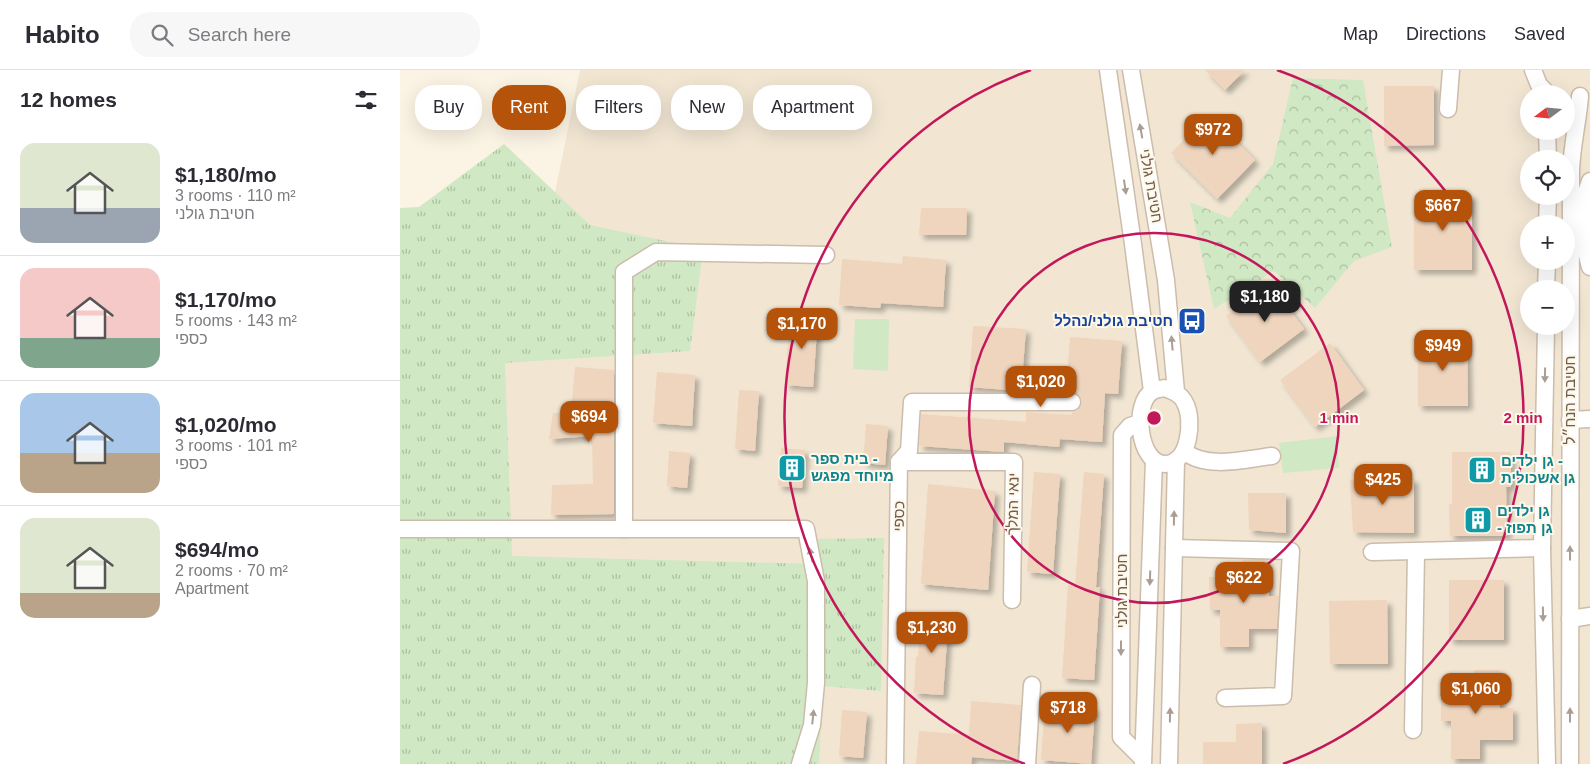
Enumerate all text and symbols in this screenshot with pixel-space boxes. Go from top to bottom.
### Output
search box [130,12,480,57]
text: Habito [25,21,100,48]
icon: search [148,21,176,49]
text: Search here [188,24,291,45]
text: Map [1343,24,1378,44]
text: Directions [1406,24,1486,44]
text: Saved [1514,24,1565,44]
chip: Buy [415,85,482,130]
chip: Rent [492,85,566,130]
chip: Filters [576,85,661,130]
chip: New [671,85,743,130]
chip: Apartment [753,85,872,130]
north arrow [1520,85,1575,140]
map controls [1520,85,1575,335]
icon: filters [352,86,380,114]
text: 12 homes [20,88,117,111]
pin: $972 [1183,114,1243,156]
text: $972 [1195,121,1231,138]
one-way arrow [1137,122,1145,138]
street label: חטיבת גולני [1137,148,1166,224]
button: locate [1520,150,1575,205]
icon: home [60,163,120,223]
text: $1,180/mo [175,163,277,186]
one-way arrow [1121,180,1129,196]
text: 3 rooms · 110 m² [175,187,296,204]
pin: $667 [1413,190,1473,232]
text: $667 [1425,197,1461,214]
text: חטיבת גולני [175,205,255,222]
button: + [1520,215,1575,270]
pin: $1,180 [1224,280,1306,323]
button: − [1520,280,1575,335]
icon: home [60,288,120,348]
text: $1,170/mo [175,288,277,311]
text: $1,180 [1241,288,1289,305]
bus stop icon: חטיבת גולני/נהלל [1177,306,1207,336]
pin: $1,170 [761,308,843,350]
text: 5 rooms · 143 m² [175,312,297,329]
place label: חטיבת גולני/נהלל [1054,312,1173,329]
text: $1,170 [778,315,826,332]
text: כספי [175,330,208,347]
pin: $949 [1413,330,1473,372]
one-way arrow [1167,335,1175,351]
text: $949 [1425,337,1461,354]
street label: חטיבת הנח״ל [1561,356,1578,444]
pin: $1,020 [1000,366,1082,408]
one-way arrow [1541,367,1549,383]
text: $1,020 [1017,373,1065,390]
pin: $694 [559,400,619,443]
text: $694 [571,408,607,425]
centre of rings [1145,409,1163,427]
text: 1 min [1319,409,1359,426]
text: 2 min [1503,409,1543,426]
icon: home [60,413,120,473]
text: $1,020/mo [175,413,277,436]
text: 3 rooms · 101 m² [175,437,297,454]
place label: בית ספר - מיוחד מפגש [811,450,894,484]
place label: גן ילדים - גן אשכולית [1501,452,1575,486]
building icon: בית ספר - מיוחד מפגש [777,453,807,483]
text: כספי [175,455,208,472]
building icon: גן ילדים - גן אשכולית [1467,455,1497,485]
pin: $425 [1353,464,1413,506]
text: $425 [1365,471,1401,488]
street label: ינאי המלך [1003,473,1022,535]
street label: כספי [890,500,907,531]
place label: גן ילדים - גן תפוז [1497,502,1553,536]
building icon: גן ילדים - גן תפוז [1463,505,1493,535]
one-way arrow [1170,510,1178,526]
icon: home [60,538,120,598]
text: $694/mo [175,538,259,561]
one-way arrow [1566,545,1574,561]
one-way arrow [807,547,815,563]
street label: חטיבת גולני [1113,554,1130,628]
text: 2 rooms · 70 m² [175,562,288,579]
pin: $622 [1214,562,1274,604]
text: $622 [1226,569,1262,586]
one-way arrow [1145,571,1153,587]
text: Apartment [175,580,249,597]
one-way arrow [1540,606,1548,622]
pin: $1,230 [891,612,973,654]
text: $1,230 [908,619,956,636]
one-way arrow [1117,640,1125,656]
pin: $1,060 [1435,672,1517,715]
text: $1,060 [1452,680,1500,697]
pin: $718 [1038,692,1098,734]
text: $718 [1050,699,1086,716]
one-way arrow [1167,707,1175,723]
one-way arrow [1566,707,1574,723]
one-way arrow [809,709,817,725]

